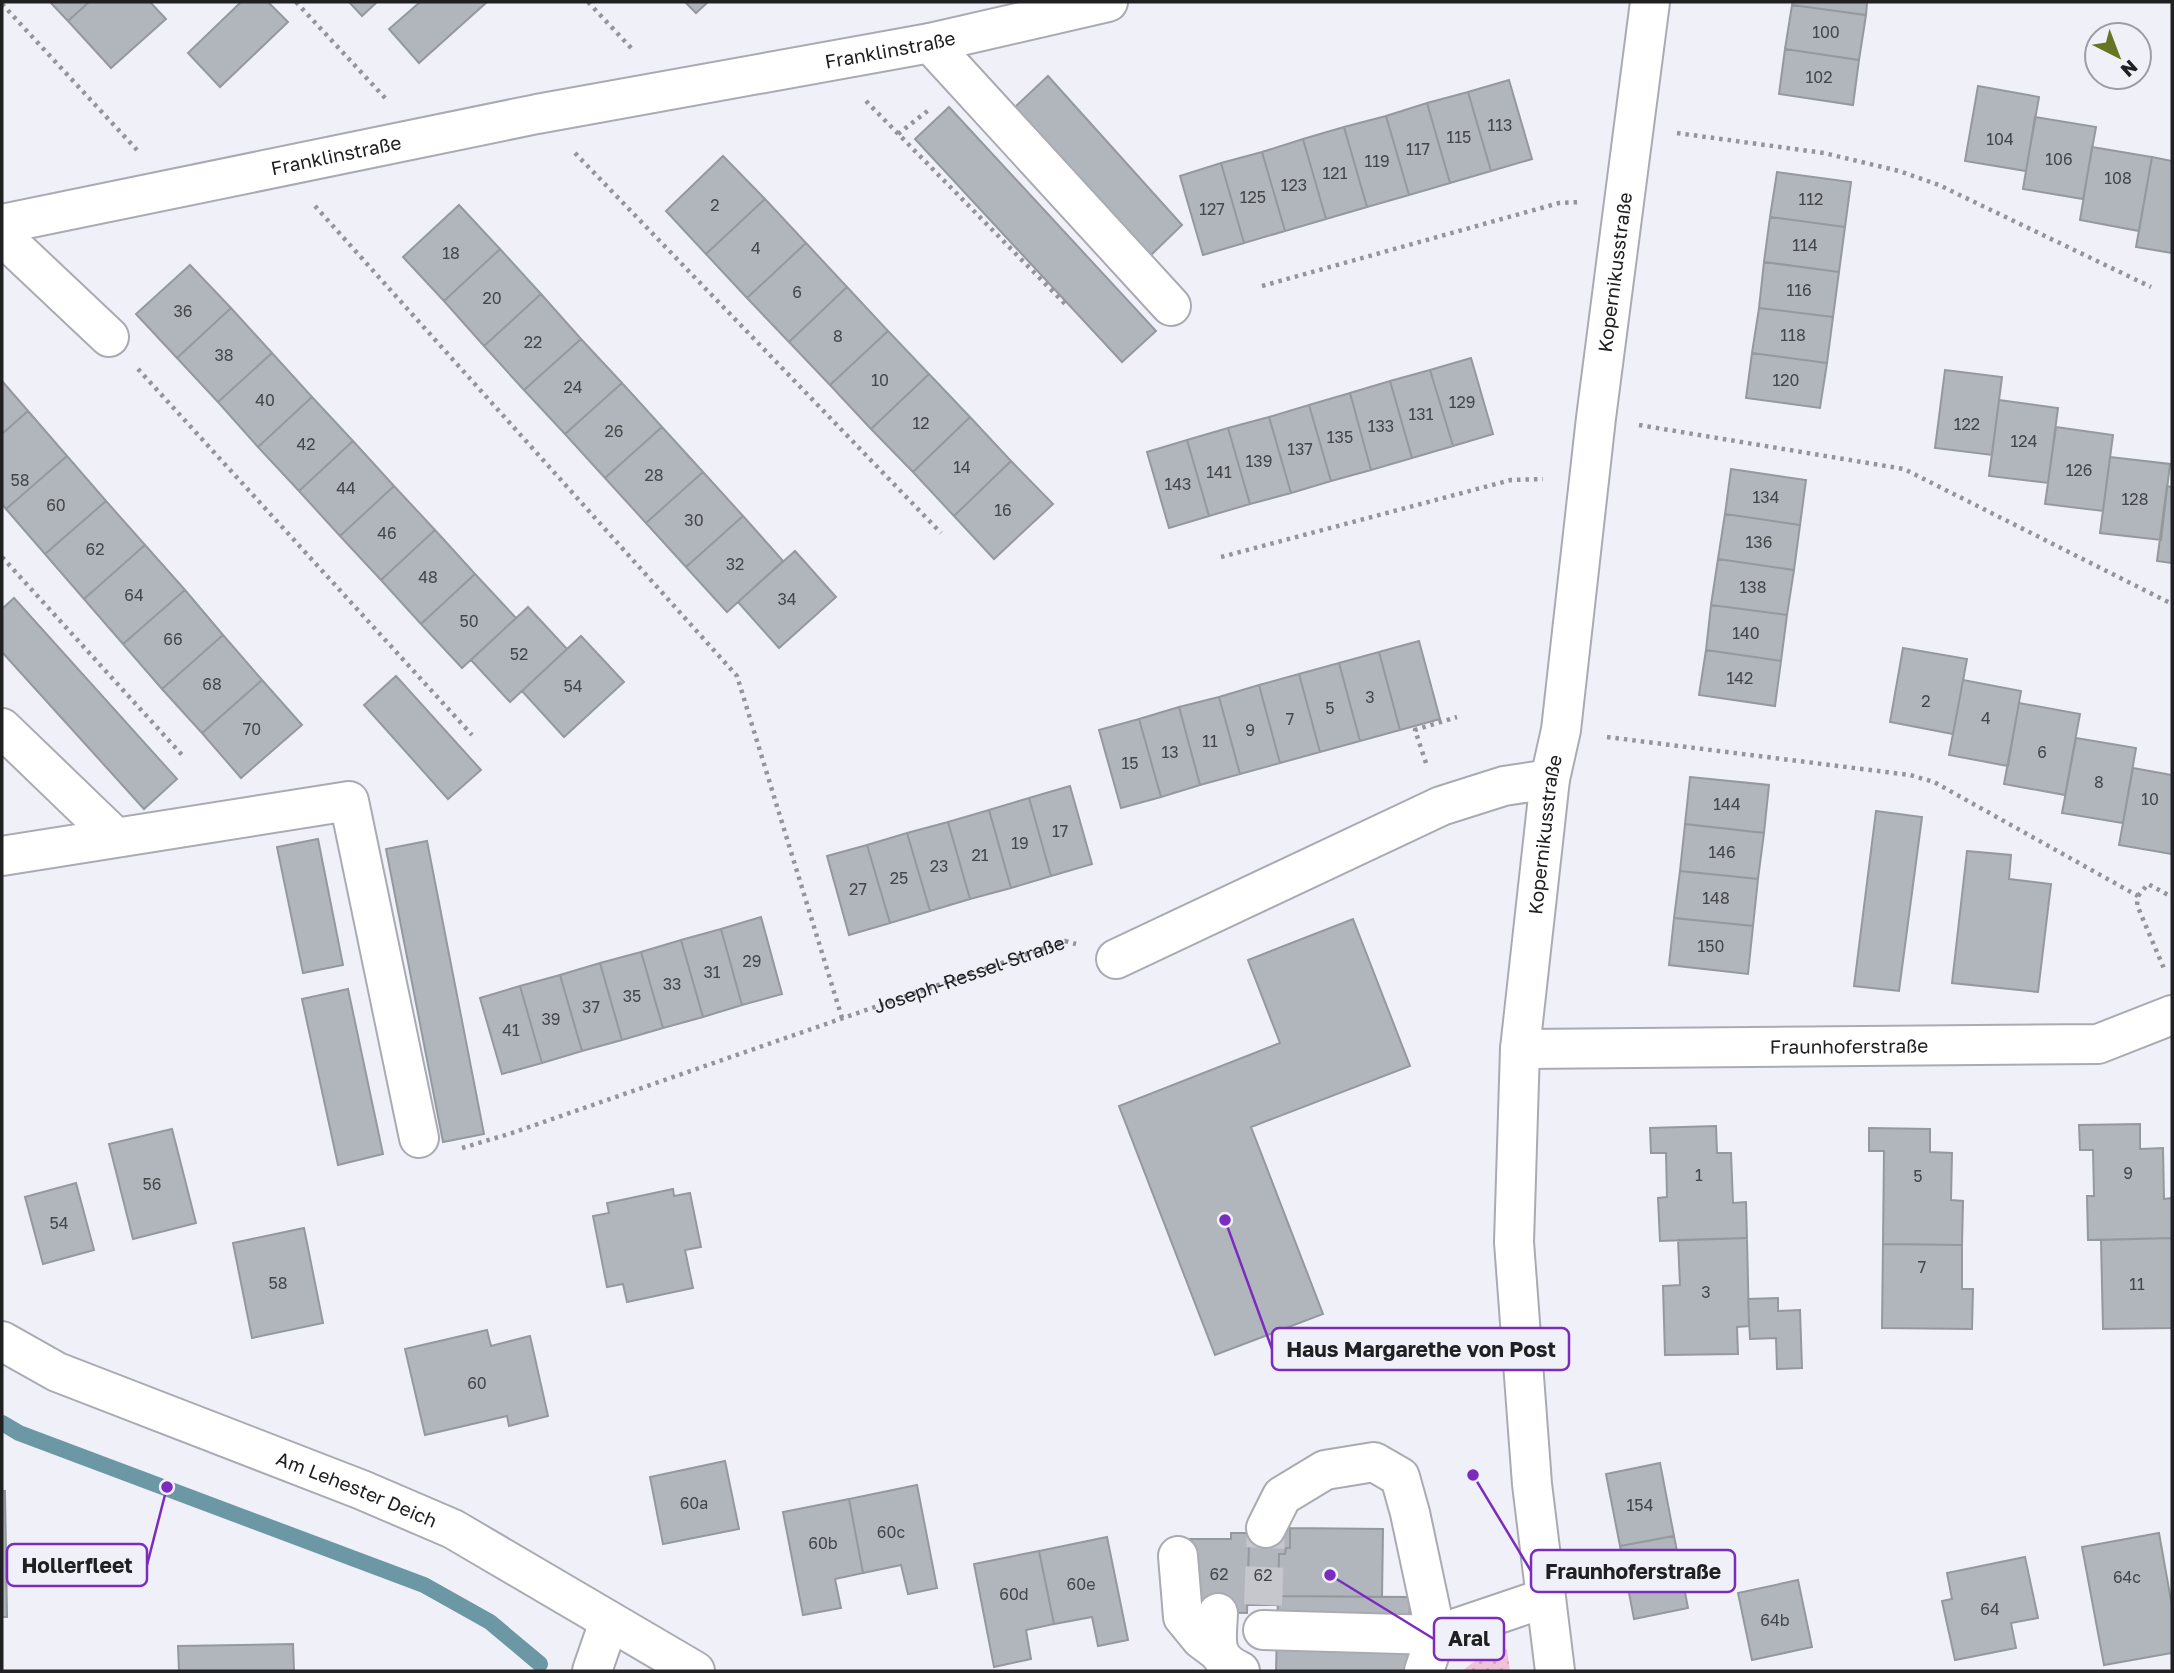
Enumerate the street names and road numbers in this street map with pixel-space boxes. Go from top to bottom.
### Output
street label: Franklinstraße [823,26,957,73]
street label: Franklinstraße [269,130,403,179]
street label: Kopernikusstraße [1593,191,1636,354]
street label: Kopernikusstraße [1523,752,1566,916]
street label: Joseph-Ressel-Straße [870,930,1067,1018]
street label: Fraunhoferstraße [1770,1033,1928,1058]
street label: Am Lehester Deich [273,1446,441,1532]

